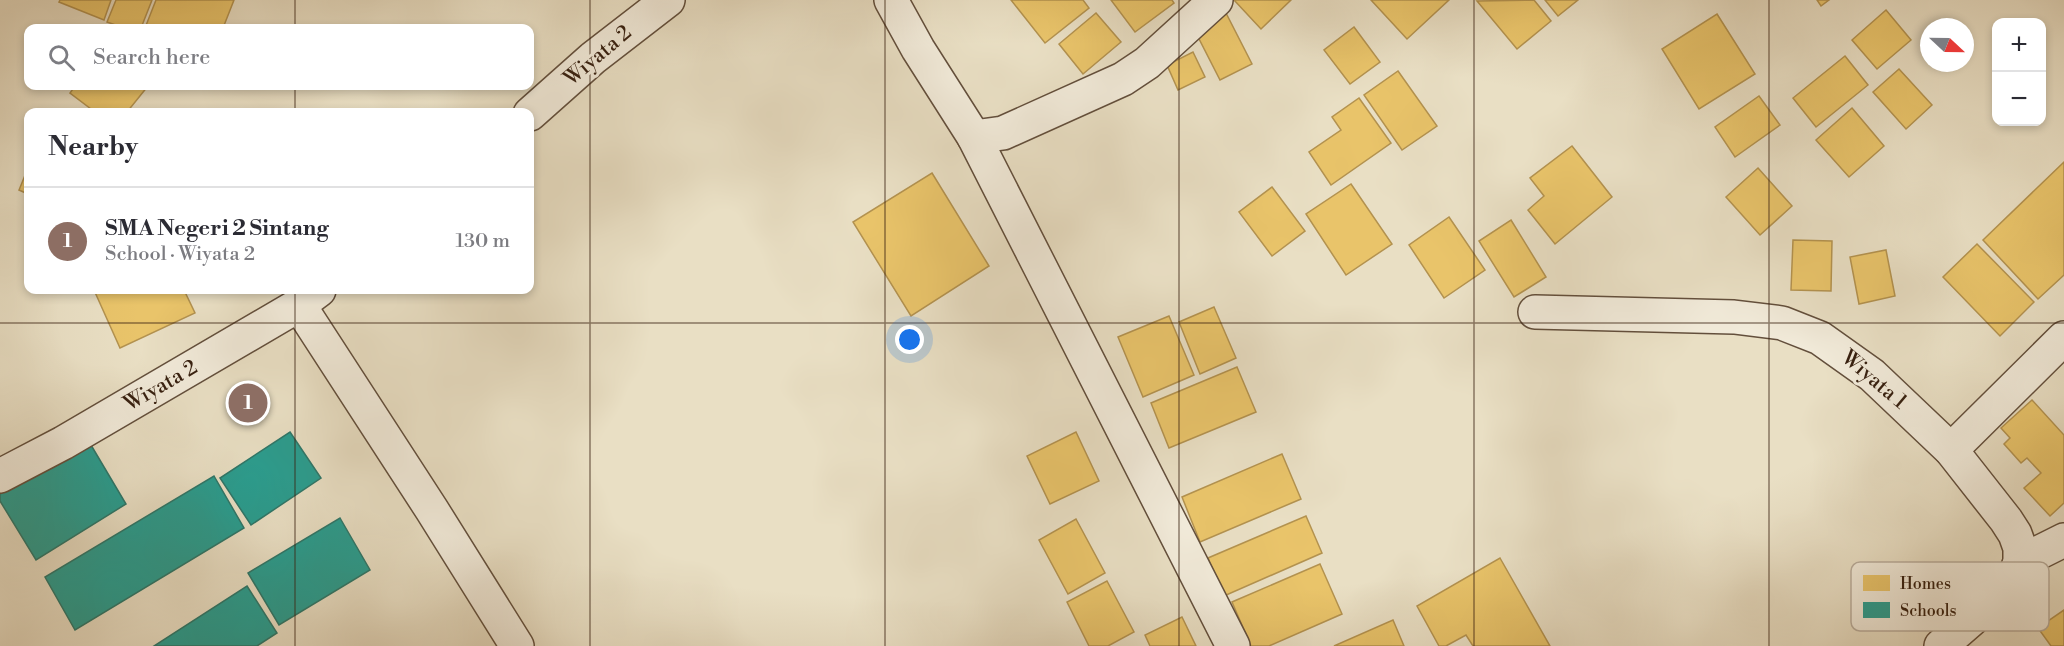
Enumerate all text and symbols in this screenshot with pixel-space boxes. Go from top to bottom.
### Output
north arrow [1920,18,1974,72]
map controls [1992,18,2046,126]
button: + [1992,18,2046,72]
street label: Wiyata 2 [558,20,637,93]
search box [24,24,534,90]
icon: search [45,41,78,74]
text: Search here [93,44,210,71]
button: − [1992,72,2046,126]
text: Nearby [48,131,138,163]
text: SMA Negeri 2 Sintang [105,215,329,242]
text: 1 [63,229,72,254]
text: 130 m [455,229,510,254]
text: School · Wiyata 2 [105,242,255,267]
your location [895,325,924,354]
street label: Wiyata 1 [1835,344,1912,415]
street label: Wiyata 2 [119,355,202,418]
pin: 1 [228,380,268,426]
legend [1851,562,2049,631]
text: Homes [1900,574,1951,594]
text: Schools [1900,601,1956,621]

